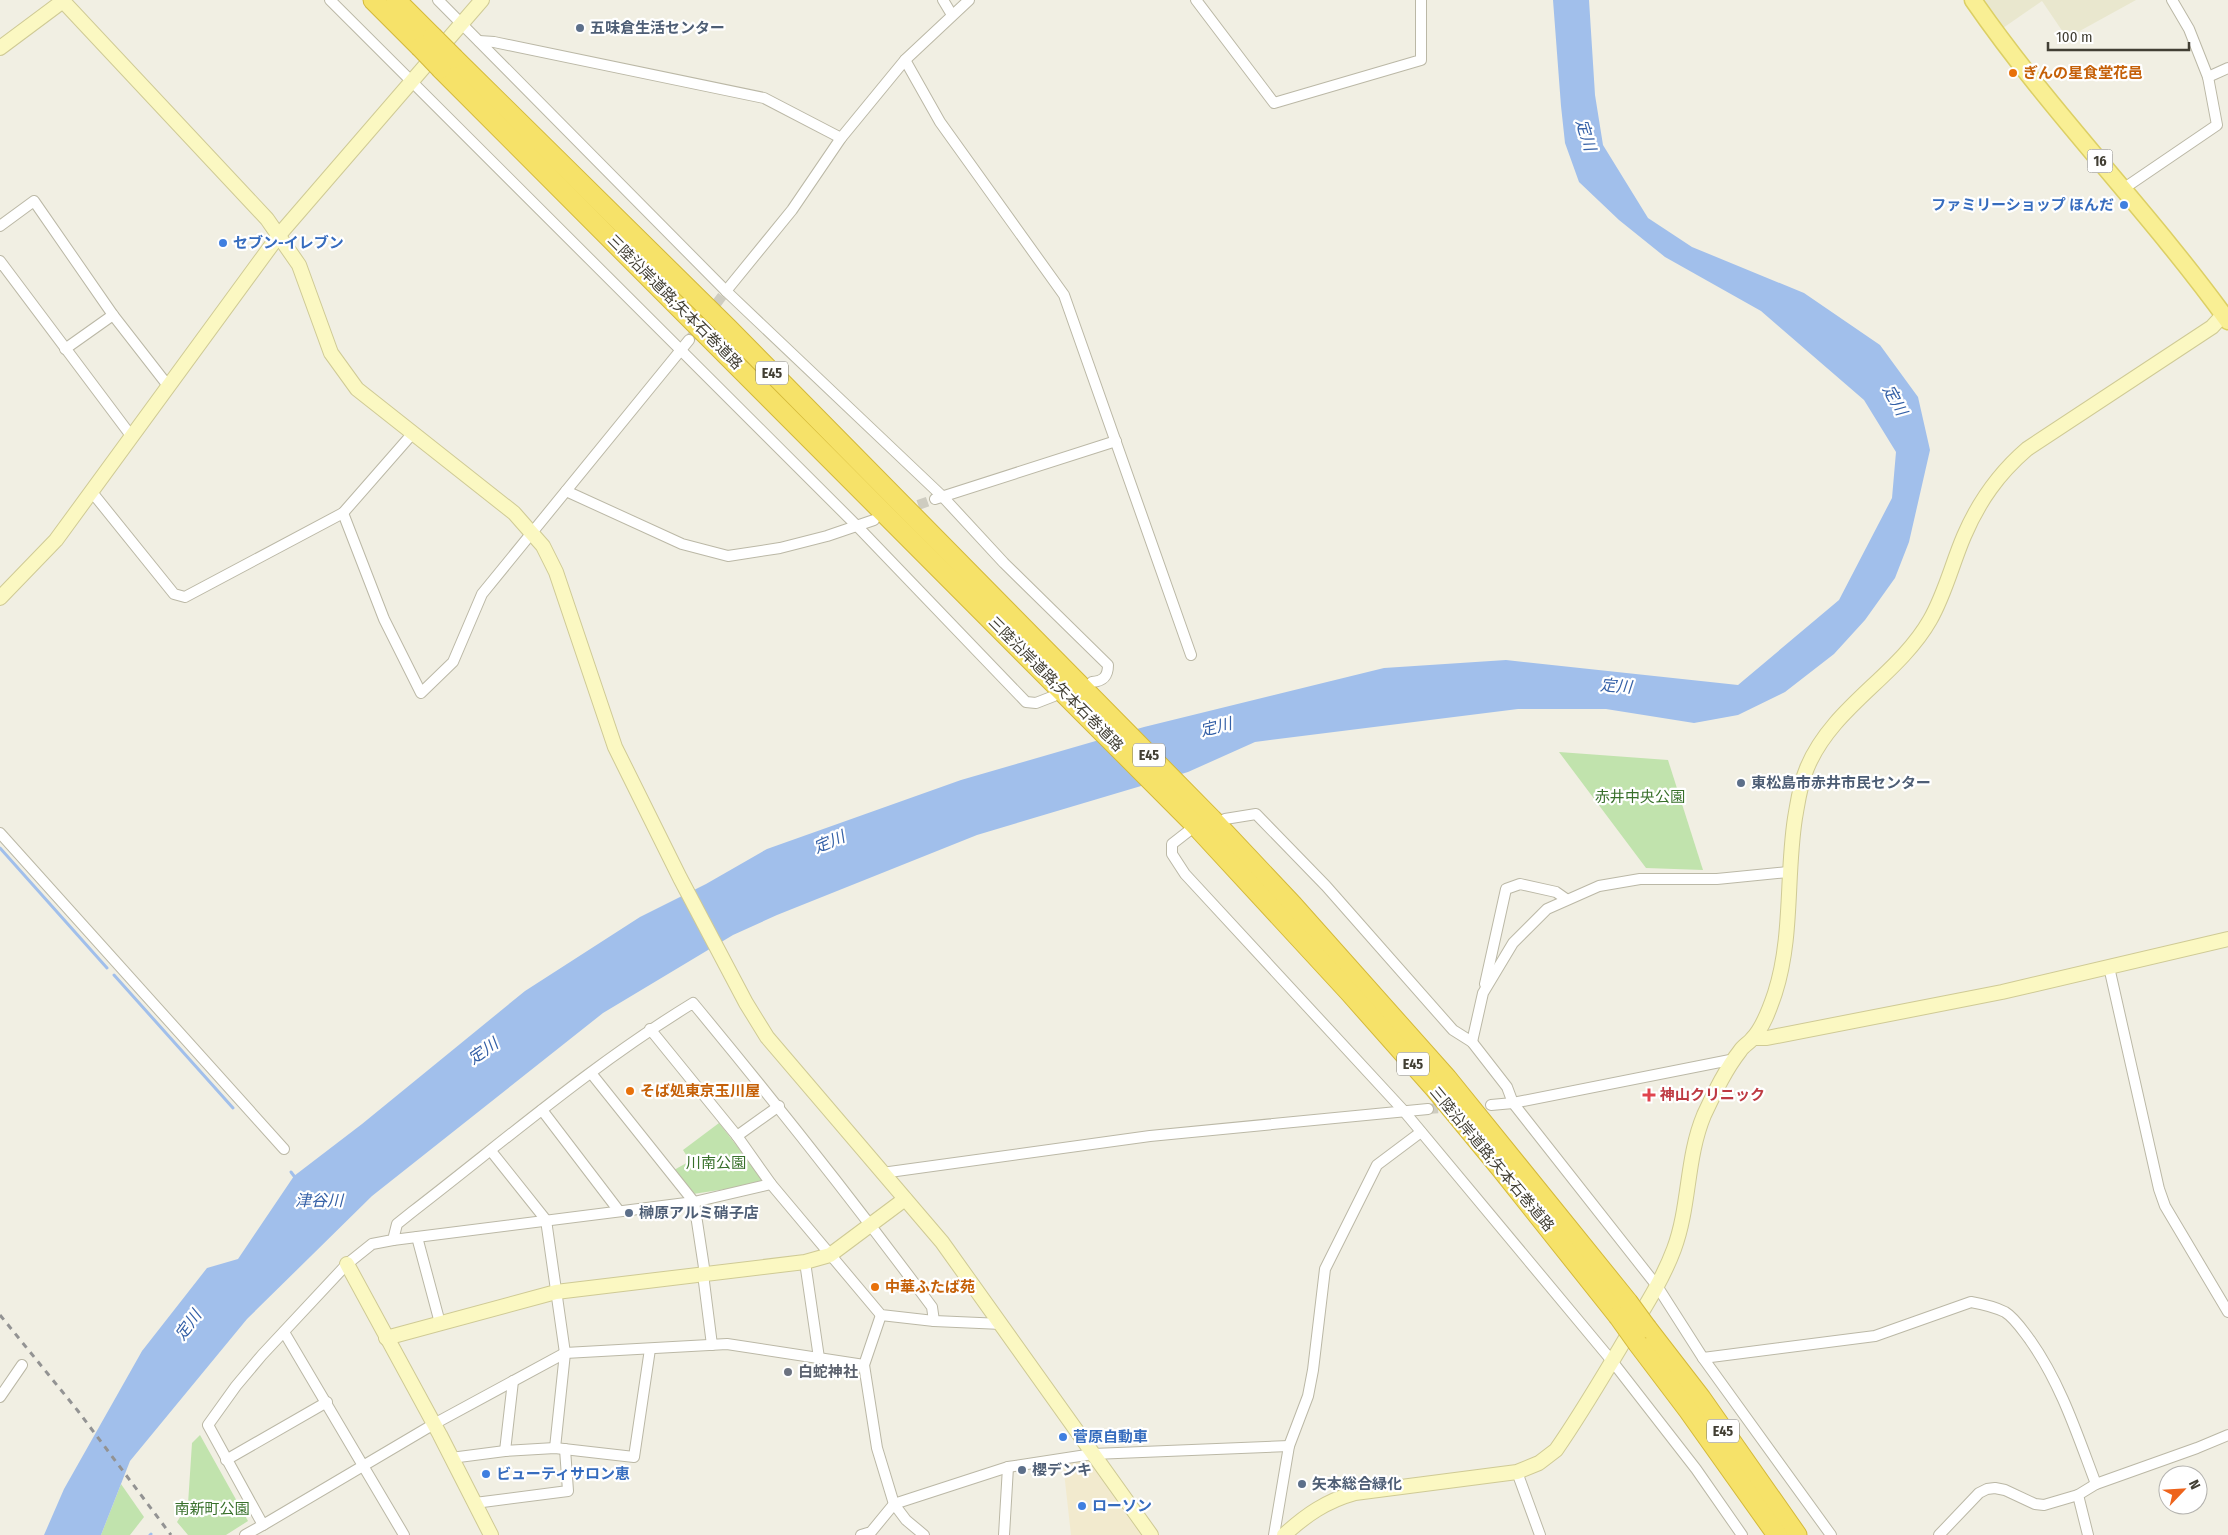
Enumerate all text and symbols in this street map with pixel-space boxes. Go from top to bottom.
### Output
place label: 五味倉生活センター [590,19,725,37]
scale bar [2048,20,2189,52]
marker: 五味倉生活センター [574,22,586,34]
text: 100 m [2056,28,2093,46]
place label: ぎんの星食堂花邑 [2023,64,2143,82]
marker: ぎんの星食堂花邑 [2007,67,2019,79]
water label: 定川 [1572,117,1600,155]
road number: 16 [2088,150,2112,172]
place label: ファミリーショップ ほんだ [1931,196,2114,214]
marker: ファミリーショップ ほんだ [2118,199,2130,211]
street label: 三陸沿岸道路;矢本石巻道路 [604,231,746,373]
place label: セブン-イレブン [233,234,344,252]
marker: セブン-イレブン [217,237,229,249]
road number: E45 [756,362,788,384]
water label: 定川 [1879,381,1912,420]
street label: 三陸沿岸道路;矢本石巻道路 [985,613,1127,755]
water label: 定川 [1599,675,1635,697]
water label: 定川 [1198,713,1236,740]
road number: E45 [1133,744,1165,766]
place label: 東松島市赤井市民センター [1751,774,1931,792]
marker: 東松島市赤井市民センター [1735,777,1747,789]
park label: 赤井中央公園 [1595,788,1685,806]
water label: 定川 [811,826,849,857]
water label: 定川 [464,1033,503,1068]
road number: E45 [1397,1052,1429,1076]
place label: そば処東京玉川屋 [640,1082,760,1100]
street label: 三陸沿岸道路;矢本石巻道路 [1426,1083,1558,1235]
marker: そば処東京玉川屋 [624,1085,636,1097]
place label: 神山クリニック [1659,1086,1765,1104]
marker: 神山クリニック [1642,1088,1656,1102]
park label: 川南公園 [686,1154,746,1172]
water label: 津谷川 [295,1191,345,1210]
place label: 榊原アルミ硝子店 [639,1204,759,1222]
marker: 榊原アルミ硝子店 [623,1207,635,1219]
place label: 中華ふたば苑 [885,1278,975,1296]
marker: 中華ふたば苑 [869,1281,881,1293]
water label: 定川 [171,1305,206,1344]
place label: 白蛇神社 [798,1363,858,1381]
marker: 白蛇神社 [782,1366,794,1378]
road number: E45 [1707,1420,1739,1442]
place label: 菅原自動車 [1073,1428,1148,1446]
marker: 菅原自動車 [1057,1431,1069,1443]
place label: 櫻デンキ [1032,1461,1092,1479]
marker: 櫻デンキ [1016,1464,1028,1476]
place label: ビューティサロン恵 [496,1465,630,1483]
north arrow [2158,1465,2208,1515]
marker: ビューティサロン恵 [480,1468,492,1480]
place label: 矢本総合緑化 [1312,1475,1402,1493]
text: N [2185,1477,2204,1492]
marker: 矢本総合緑化 [1296,1478,1308,1490]
place label: ローソン [1092,1497,1152,1515]
park label: 南新町公園 [174,1500,250,1518]
marker: ローソン [1076,1500,1088,1512]

